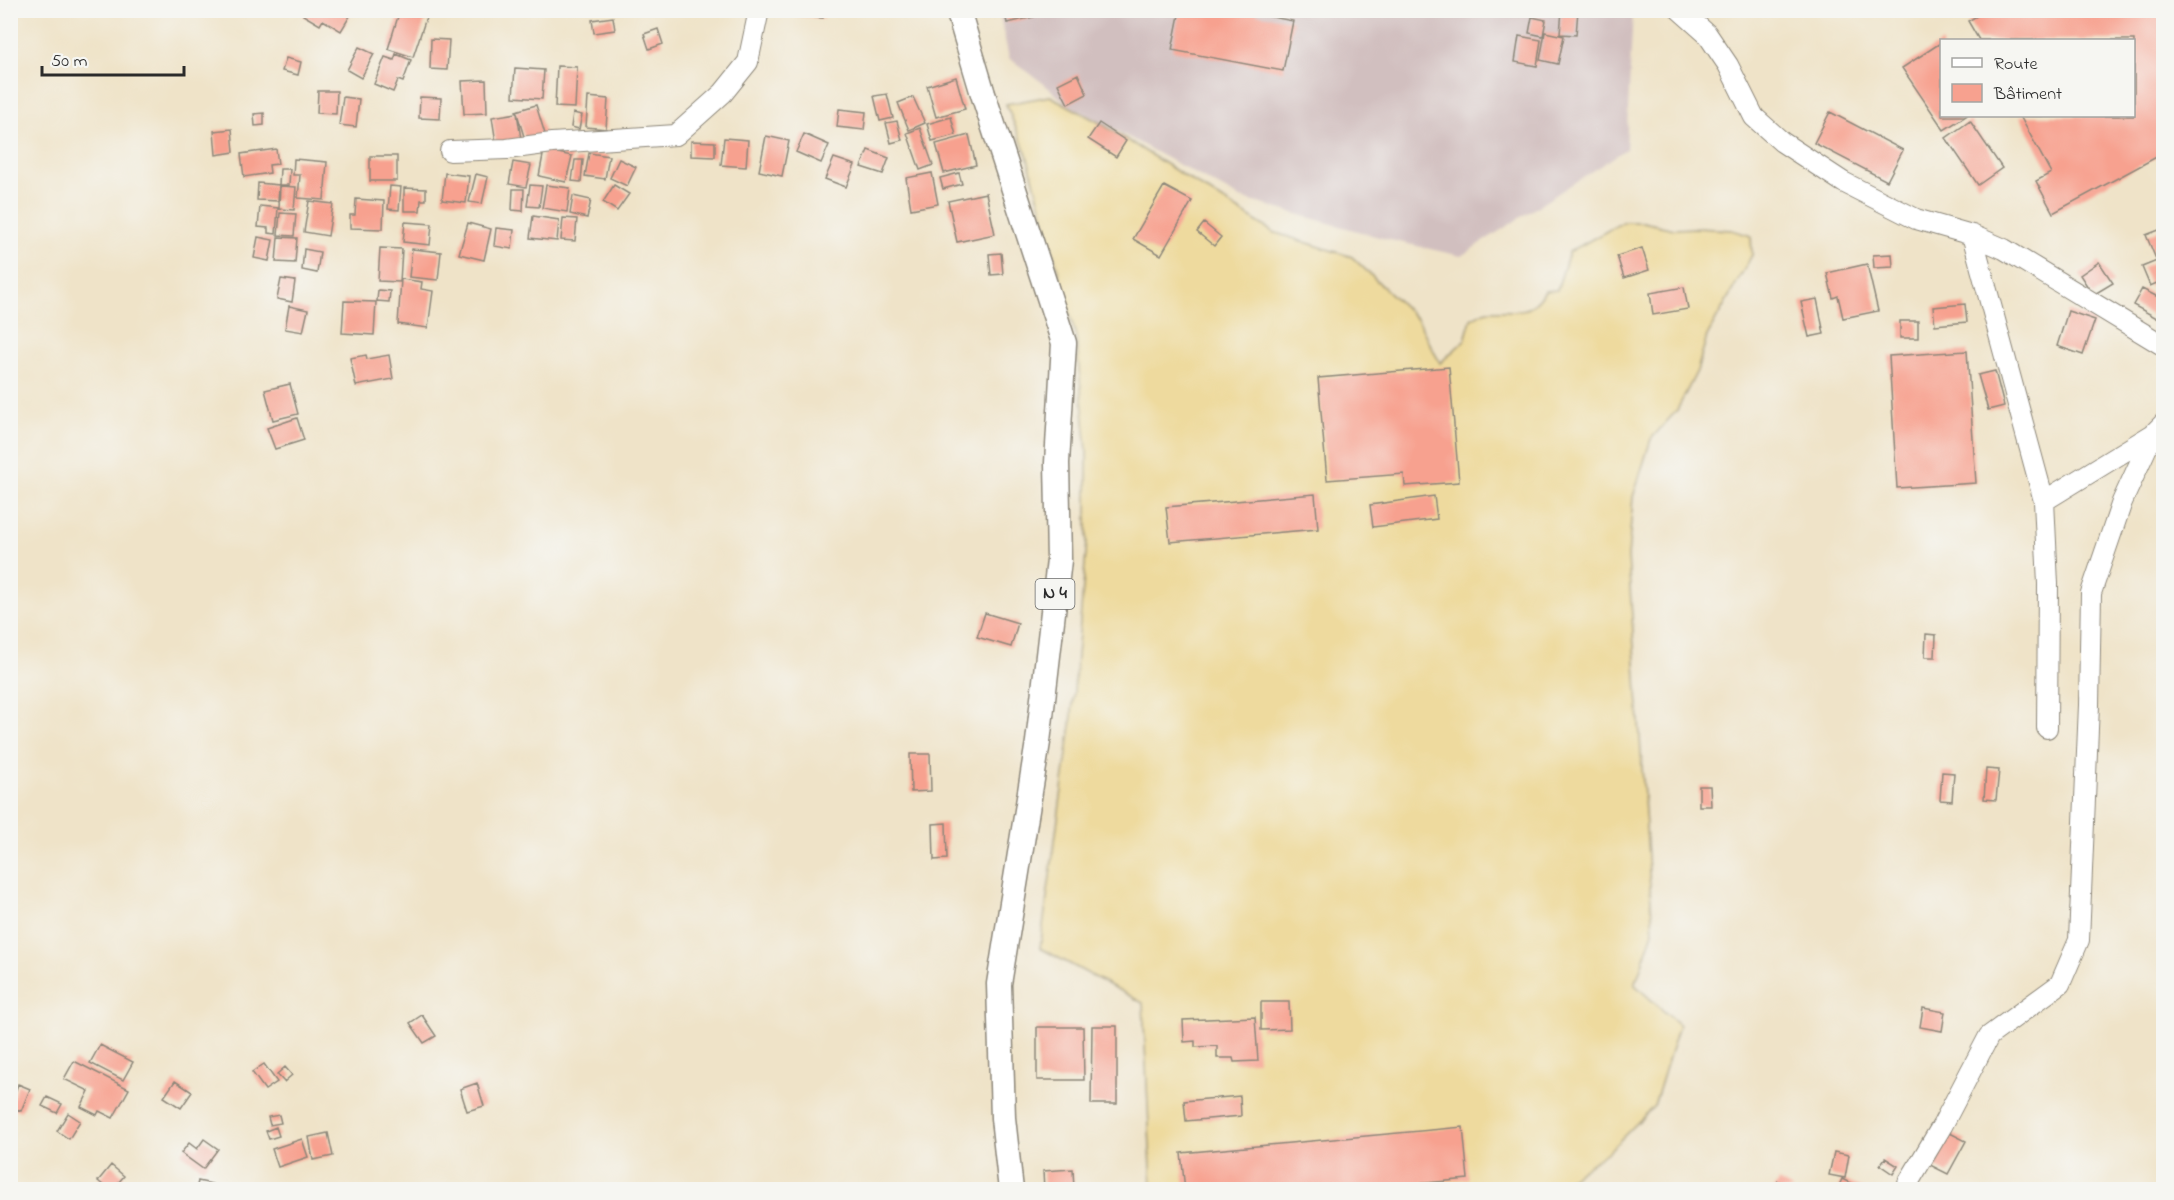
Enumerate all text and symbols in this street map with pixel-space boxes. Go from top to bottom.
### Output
scale bar [42,39,184,77]
legend [1940,39,2135,117]
text: 50 m [51,49,88,75]
text: Route [1994,52,2039,78]
text: Bâtiment [1993,82,2062,108]
road number: N 4 [1036,579,1074,609]

